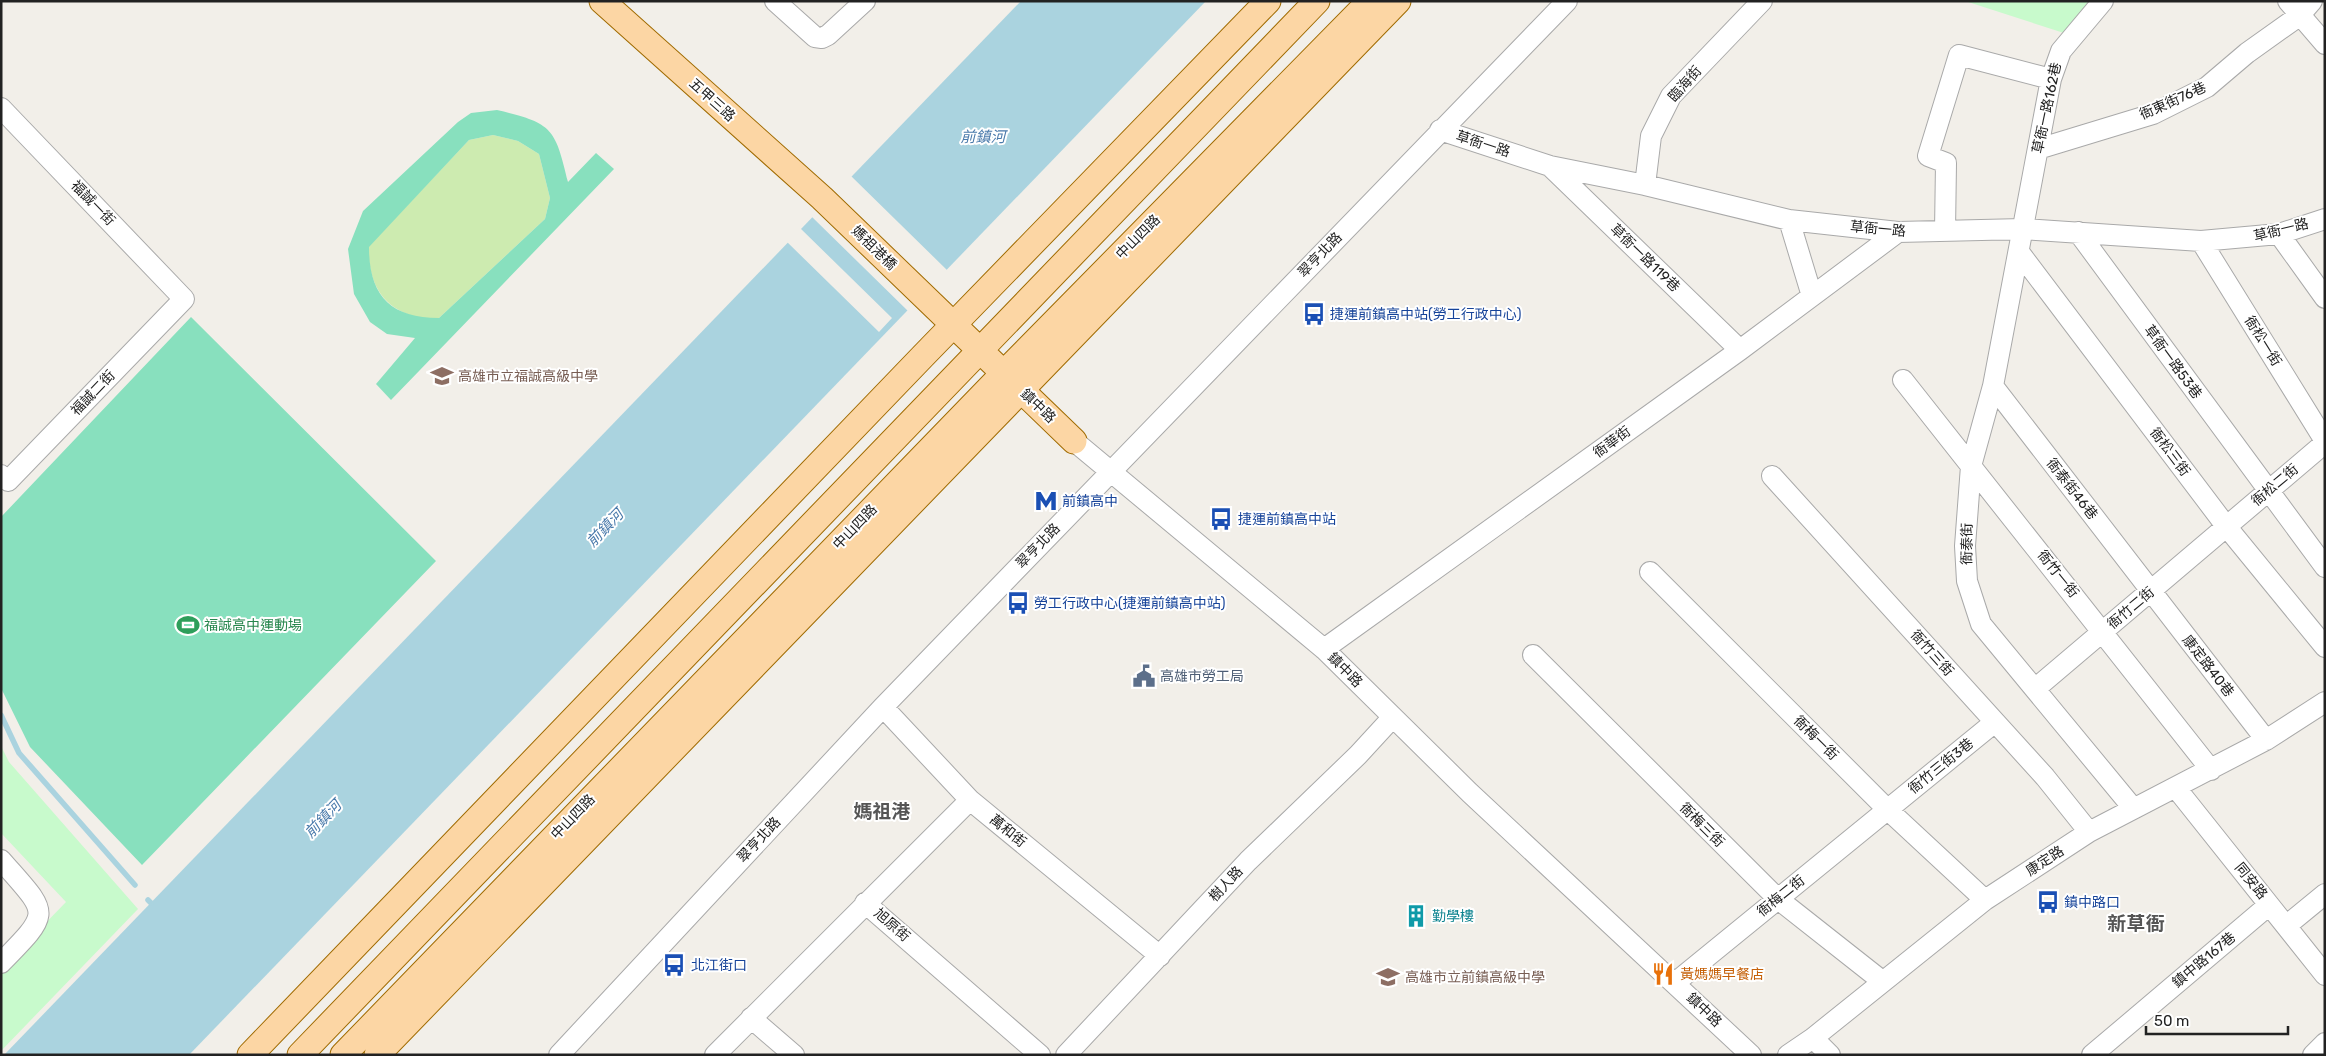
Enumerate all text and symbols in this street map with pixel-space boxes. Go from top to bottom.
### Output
street label: 草衙一路162巷 [2029,61,2065,155]
street label: 臨海街 [1665,63,1705,105]
street label: 五甲三路 [686,75,738,125]
street label: 衙東街76巷 [2137,79,2209,123]
street label: 草衙一路 [1454,127,1512,161]
water label: 前鎮河 [960,128,1008,146]
street label: 福誠一街 [67,177,119,229]
street label: 中山四路 [1112,211,1164,263]
street label: 草衙一路 [2252,215,2310,245]
street label: 草衙一路 [1849,218,1907,240]
street label: 草衙一路119巷 [1607,221,1683,295]
street label: 媽祖港橋 [848,222,900,274]
street label: 翠亨北路 [1294,229,1346,281]
bus stop icon: 捷運前鎮高中站(勞工行政中心) [1301,301,1327,327]
place label: 捷運前鎮高中站(勞工行政中心) [1330,306,1522,323]
street label: 衙松一街 [2241,313,2285,369]
street label: 草衙一路53巷 [2141,322,2205,402]
school or university icon: 高雄市立福誠高級中學 [429,363,455,389]
street label: 福誠二街 [67,367,119,419]
place label: 高雄市立福誠高級中學 [458,368,598,385]
street label: 鎮中路 [1017,385,1059,427]
street label: 衙華街 [1590,423,1634,461]
street label: 衙松三街 [2146,425,2194,479]
street label: 衙泰街46巷 [2043,455,2101,523]
street label: 衙松二街 [2248,460,2302,510]
metro station icon: 前鎮高中 [1033,488,1059,514]
place label: 前鎮高中 [1062,493,1118,510]
street label: 中山四路 [829,501,881,553]
water label: 前鎮河 [583,503,629,550]
bus stop icon: 捷運前鎮高中站 [1208,506,1234,532]
place label: 捷運前鎮高中站 [1238,511,1336,528]
street label: 翠亨北路 [1012,520,1064,572]
street label: 衙泰街 [1958,523,1976,565]
street label: 衙竹一街 [2034,547,2082,601]
street label: 衙竹二街 [2104,583,2158,633]
bus stop icon: 勞工行政中心(捷運前鎮高中站) [1005,590,1031,616]
place label: 勞工行政中心(捷運前鎮高中站) [1034,595,1226,612]
sports icon: 福誠高中運動場 [175,612,201,638]
place label: 福誠高中運動場 [204,617,302,634]
street label: 衙竹三街 [1907,627,1957,679]
street label: 康定路40巷 [2179,632,2237,700]
street label: 鎮中路 [1324,649,1366,691]
public building icon: 高雄市勞工局 [1131,663,1157,689]
place label: 高雄市勞工局 [1160,668,1244,685]
street label: 衙梅一街 [1790,712,1842,764]
street label: 衙竹三街3巷 [1905,735,1977,797]
street label: 中山四路 [547,791,599,843]
water label: 前鎮河 [301,794,347,841]
street label: 衙梅三街 [1676,799,1728,851]
district label: 媽祖港 [853,800,911,823]
street label: 萬和街 [986,811,1030,851]
street label: 翠亨北路 [734,814,784,866]
street label: 康定路 [2023,842,2067,880]
street label: 同安路 [2231,859,2271,903]
street label: 樹人路 [1205,863,1247,905]
street label: 衙梅二街 [1754,872,1808,920]
bus stop icon: 鎮中路口 [2035,889,2061,915]
place label: 鎮中路口 [2064,894,2120,911]
building icon: 勤學樓 [1403,903,1429,929]
street label: 旭原街 [871,905,913,945]
place label: 勤學樓 [1432,908,1474,925]
district label: 新草衙 [2107,912,2165,935]
street label: 鎮中路167巷 [2169,929,2239,991]
bus stop icon: 北江街口 [661,952,687,978]
place label: 北江街口 [691,957,747,974]
restaurant icon: 黃媽媽早餐店 [1650,961,1676,987]
school or university icon: 高雄市立前鎮高級中學 [1375,964,1401,990]
place label: 黃媽媽早餐店 [1680,966,1764,983]
place label: 高雄市立前鎮高級中學 [1405,969,1545,986]
street label: 鎮中路 [1683,989,1725,1031]
scale bar [2146,1004,2288,1036]
text: 50 m [2154,1012,2189,1030]

